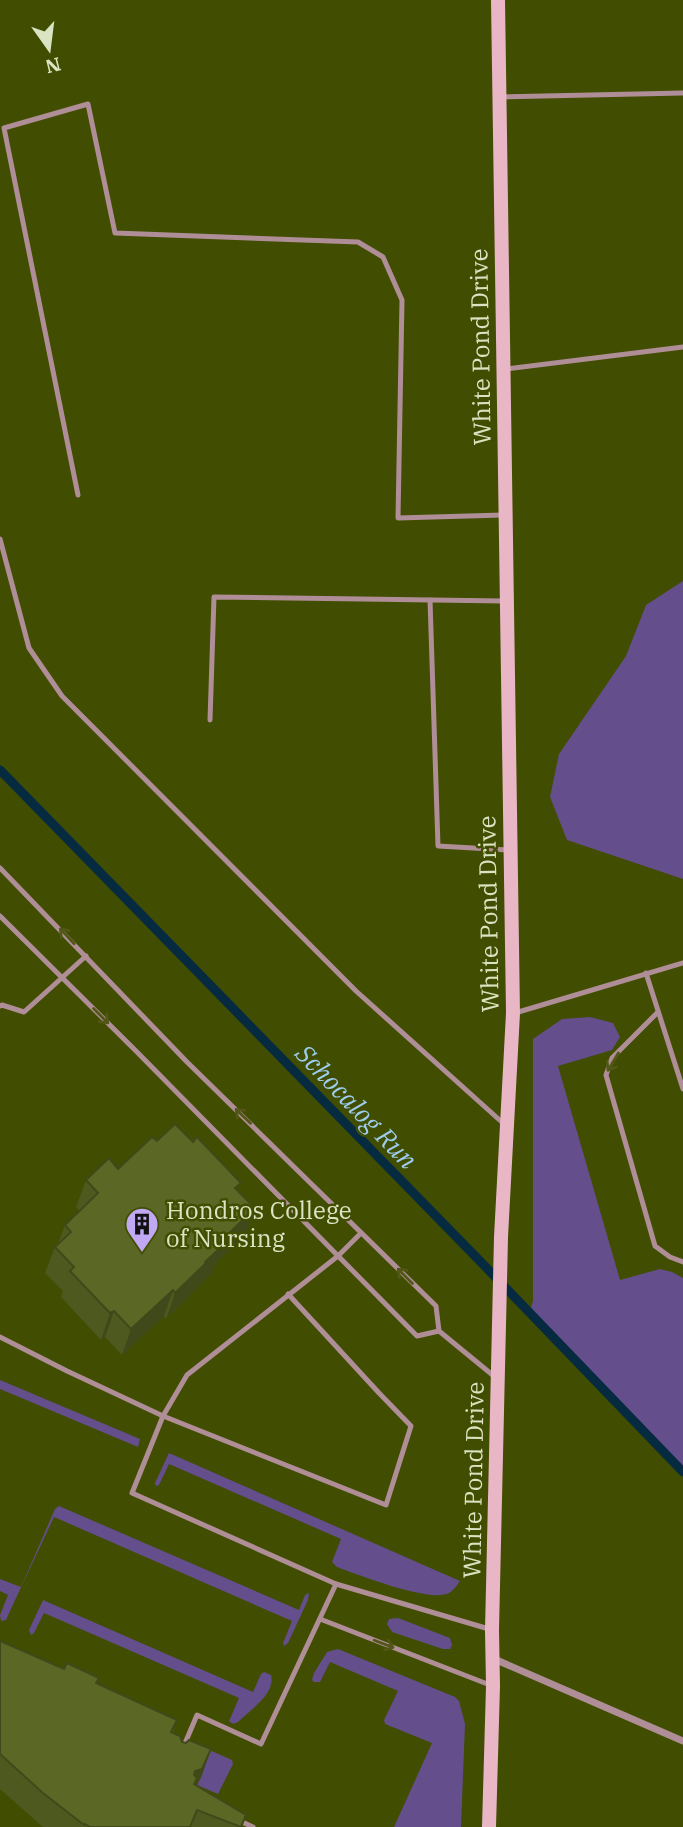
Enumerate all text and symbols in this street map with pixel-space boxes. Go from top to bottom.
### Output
north arrow [14,14,84,84]
text: N [43,52,63,79]
street label: White Pond Drive [462,248,498,446]
street label: White Pond Drive [470,815,506,1013]
one-way arrow [58,928,75,945]
one-way arrow [92,1007,109,1024]
water label: Schocalog Run [288,1035,425,1176]
one-way arrow [606,1051,620,1071]
one-way arrow [234,1108,251,1125]
place label: Hondros College of Nursing [166,1194,352,1254]
building icon: Hondros College of Nursing [123,1205,161,1254]
one-way arrow [397,1268,414,1285]
street label: White Pond Drive [455,1381,491,1579]
one-way arrow [372,1638,394,1651]

